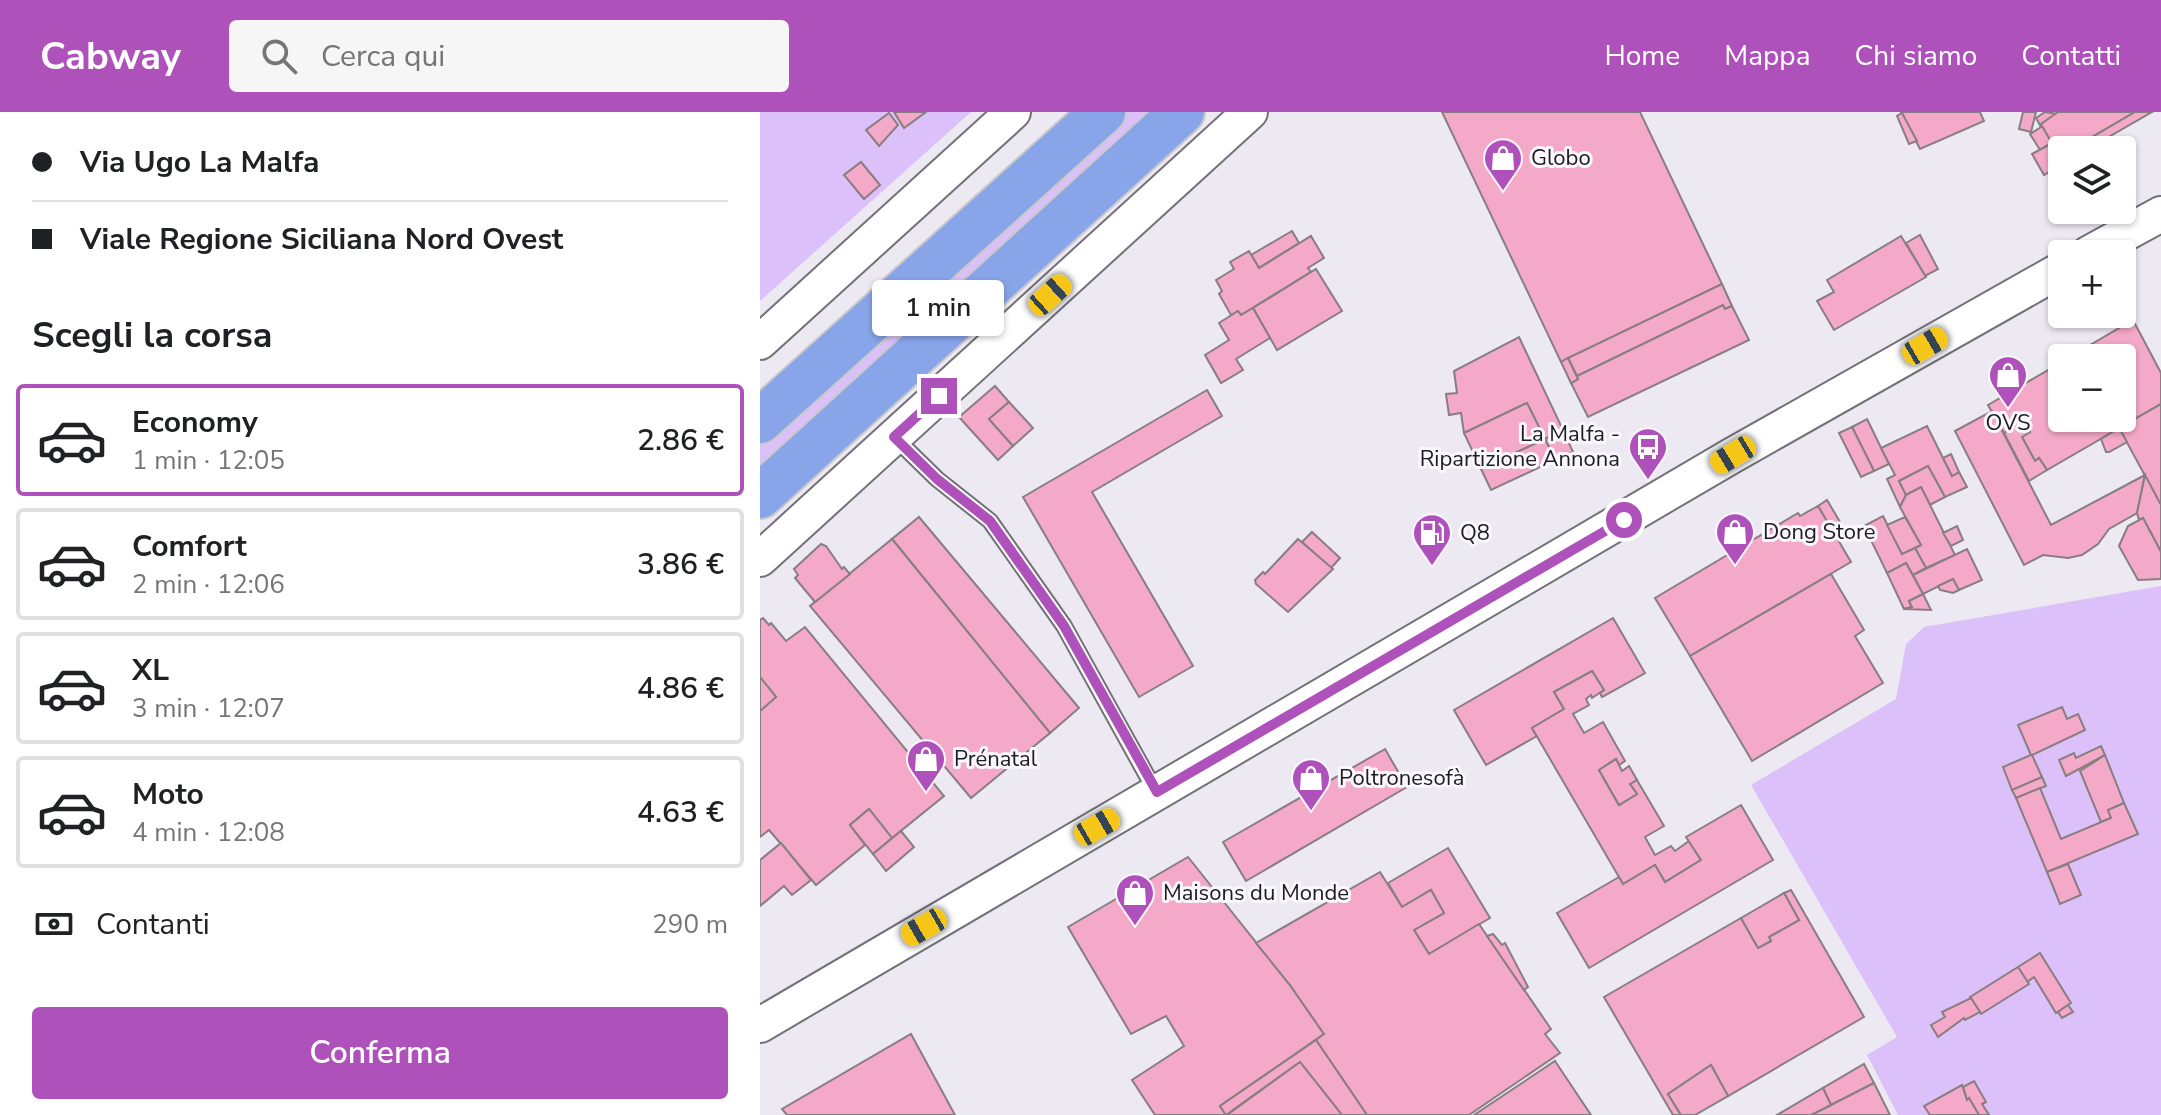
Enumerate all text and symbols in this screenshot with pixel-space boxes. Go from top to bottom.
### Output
search box [229,20,789,92]
text: Cabway [40,31,181,82]
icon: search [257,34,301,78]
text: Cerca qui [321,36,445,77]
text: Home [1604,37,1680,75]
text: Mappa [1724,37,1811,75]
text: Chi siamo [1855,37,1977,75]
text: Contatti [2021,37,2121,75]
map controls [2048,136,2136,432]
button: layers [2048,136,2136,224]
shop icon: Globo [1482,137,1524,192]
text: Via Ugo La Malfa [80,142,319,183]
place label: Globo [1531,143,1591,173]
text: Viale Regione Siciliana Nord Ovest [80,219,563,260]
button: + [2048,240,2136,328]
car [1024,270,1076,320]
callout: 1 min [873,280,1005,336]
text: 1 min [905,290,971,325]
text: Scegli la corsa [32,311,272,360]
car [1898,324,1952,368]
button: − [2048,344,2136,432]
shop icon: OVS [1987,354,2029,409]
route end [921,378,957,414]
text: Economy [132,402,258,443]
icon: car [36,404,108,476]
place label: OVS [1986,408,2030,438]
place label: La Malfa - Ripartizione Annona [1420,419,1620,474]
text: 2.86 € [637,420,724,461]
bus stop icon: La Malfa - Ripartizione Annona [1627,426,1669,481]
car [1706,432,1760,478]
text: 1 min · 12:05 [132,443,285,478]
route start [1606,502,1642,538]
shop icon: Dong Store [1714,511,1756,566]
fuel station icon: Q8 [1411,512,1453,567]
place label: Dong Store [1763,517,1875,547]
place label: Q8 [1460,518,1490,548]
text: Comfort [132,526,247,567]
icon: car [36,528,108,600]
text: 3.86 € [637,544,724,585]
text: 2 min · 12:06 [132,567,285,602]
text: XL [132,650,169,691]
icon: car [36,652,108,724]
text: 4.86 € [637,668,724,709]
text: 3 min · 12:07 [132,691,285,726]
shop icon: Prénatal [905,738,947,793]
place label: Prénatal [954,744,1038,774]
shop icon: Poltronesofà [1290,757,1332,812]
place label: Poltronesofà [1339,763,1464,793]
text: Moto [132,774,204,815]
icon: car [36,776,108,848]
text: 4.63 € [637,792,724,833]
car [1070,805,1124,849]
text: 4 min · 12:08 [132,815,285,850]
shop icon: Maisons du Monde [1114,872,1156,927]
place label: Maisons du Monde [1163,878,1349,908]
icon: cash [32,902,76,946]
text: Contanti [96,904,210,945]
car [897,905,951,949]
text: 290 m [652,907,728,942]
button: Conferma [32,1007,728,1099]

